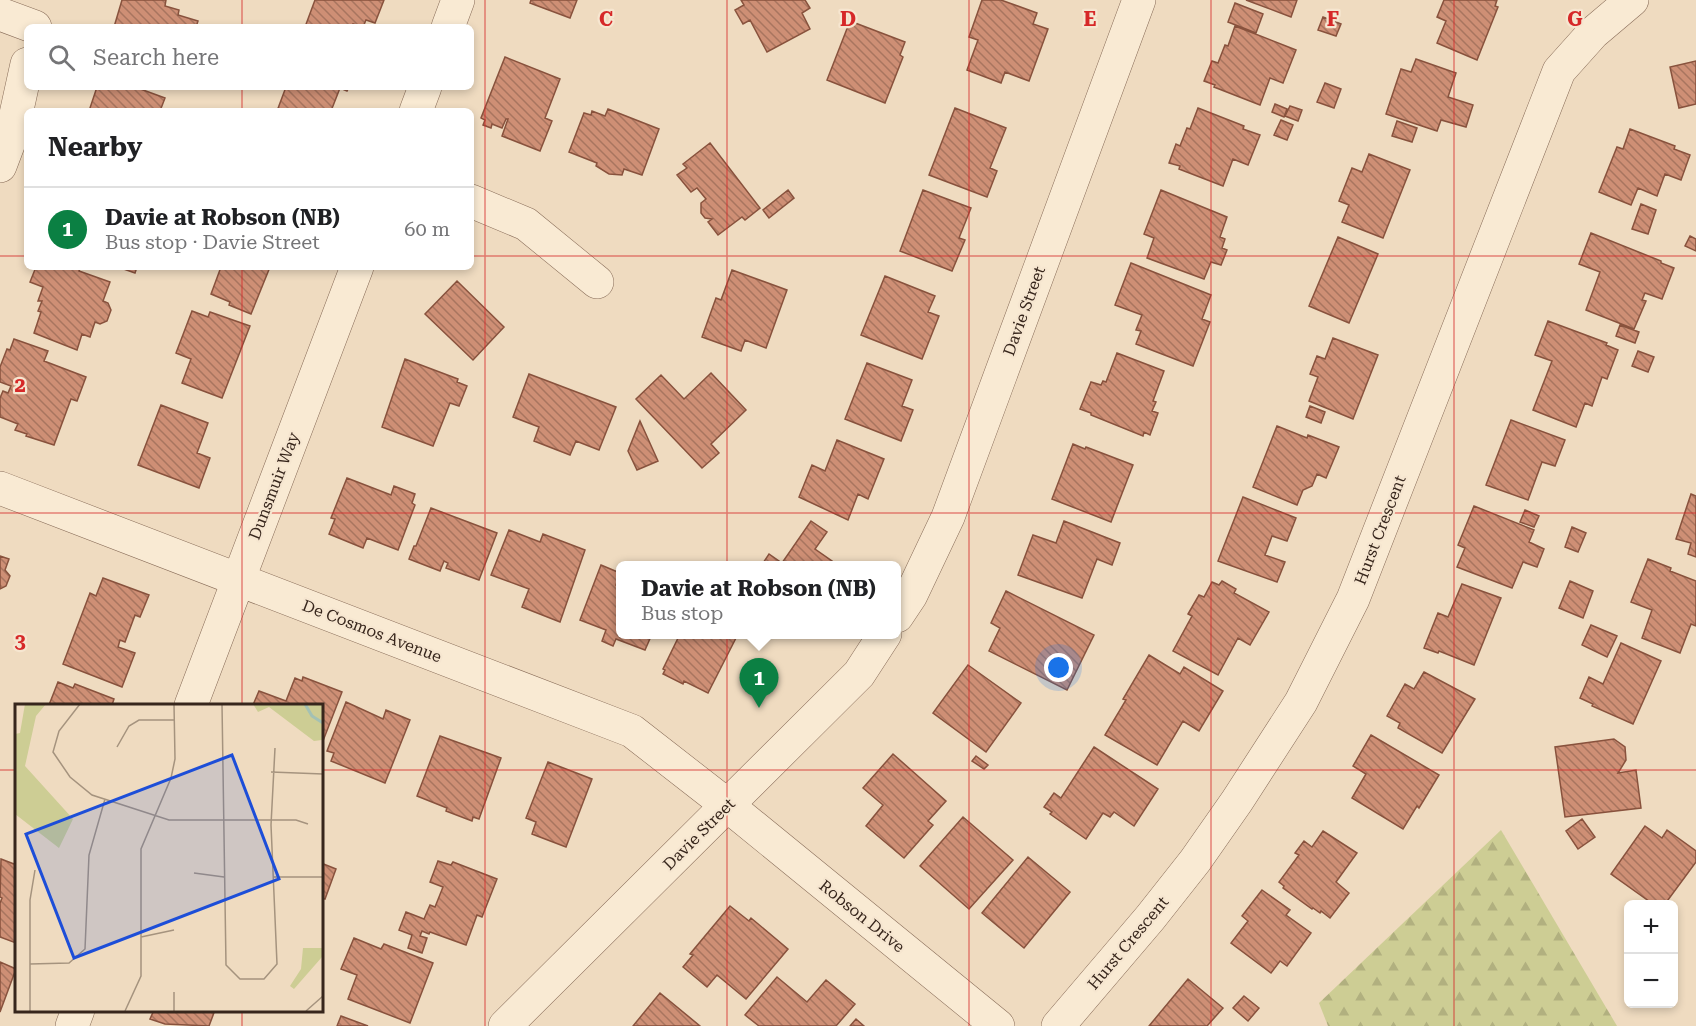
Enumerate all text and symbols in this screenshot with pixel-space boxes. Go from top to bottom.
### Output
text: C [599,7,613,31]
text: D [840,7,856,31]
text: E [1084,7,1097,31]
text: F [1327,7,1339,31]
text: G [1567,7,1583,31]
search box [24,24,474,90]
icon: search [45,41,78,74]
text: Search here [93,45,219,70]
text: Nearby [48,132,142,162]
text: Davie at Robson (NB) [105,205,340,230]
text: 1 [62,217,73,241]
text: 60 m [404,217,450,241]
text: Bus stop · Davie Street [105,230,320,254]
street label: Davie Street [999,264,1049,358]
text: 2 [14,373,26,397]
street label: Dunsmuir Way [245,429,303,542]
street label: Hurst Crescent [1350,473,1410,587]
popup [616,561,901,639]
text: Davie at Robson (NB) [641,576,876,601]
street label: De Cosmos Avenue [300,596,445,666]
text: Bus stop [641,601,723,625]
text: 3 [14,629,26,653]
your location [1044,653,1073,682]
pin: 1 [740,658,778,708]
inset map [15,704,322,1011]
street label: Davie Street [659,794,739,874]
street label: Robson Drive [815,876,909,956]
street label: Hurst Crescent [1084,893,1172,993]
map controls [1624,900,1678,1008]
button: + [1624,900,1678,954]
button: − [1624,954,1678,1008]

